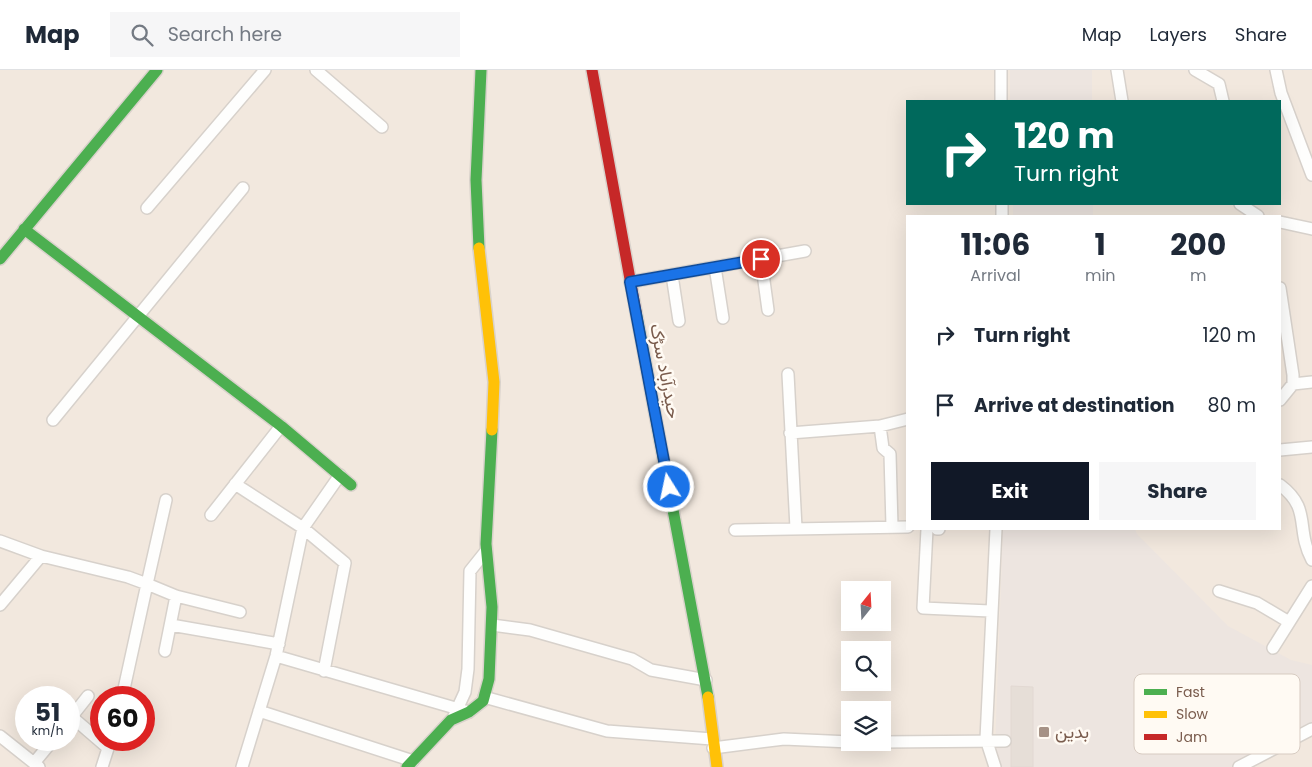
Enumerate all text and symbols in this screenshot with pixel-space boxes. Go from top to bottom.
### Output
search box [110,12,460,57]
text: Map [25,18,80,51]
icon: search [128,21,156,49]
text: Search here [168,21,282,48]
text: Map [1082,22,1122,47]
text: Layers [1150,22,1207,47]
text: Share [1235,22,1287,47]
text: 120 m [1014,111,1114,160]
icon: right [931,120,996,185]
text: Turn right [1014,158,1119,189]
text: 11:06 [961,223,1030,266]
text: 1 [1095,223,1106,266]
text: 200 [1170,223,1226,266]
pin [740,238,782,280]
icon: arrive [747,245,775,273]
text: Arrival [970,264,1021,287]
text: min [1085,264,1116,287]
text: m [1190,264,1207,287]
street label: حیدرآباد سڑک [644,321,687,421]
icon: right [931,321,959,349]
text: Turn right [974,322,1070,349]
text: 120 m [1202,322,1256,349]
icon: arrive [931,391,959,419]
text: Arrive at destination [974,392,1175,419]
text: 80 m [1207,392,1256,419]
position arrow [642,460,694,512]
button: Exit [931,462,1089,520]
button: Share [1099,462,1256,520]
north arrow [841,581,891,631]
map controls [841,581,891,751]
button: search [841,641,891,691]
legend [1134,674,1300,754]
text: Fast [1176,682,1205,702]
speed limit sign: 60 [90,686,155,751]
text: 51 [35,695,60,730]
button: layers [841,701,891,751]
text: Slow [1176,704,1209,724]
place label: بدين [1055,719,1089,744]
text: km/h [32,722,63,739]
marker: بدين [1037,725,1051,739]
text: Jam [1176,727,1207,747]

